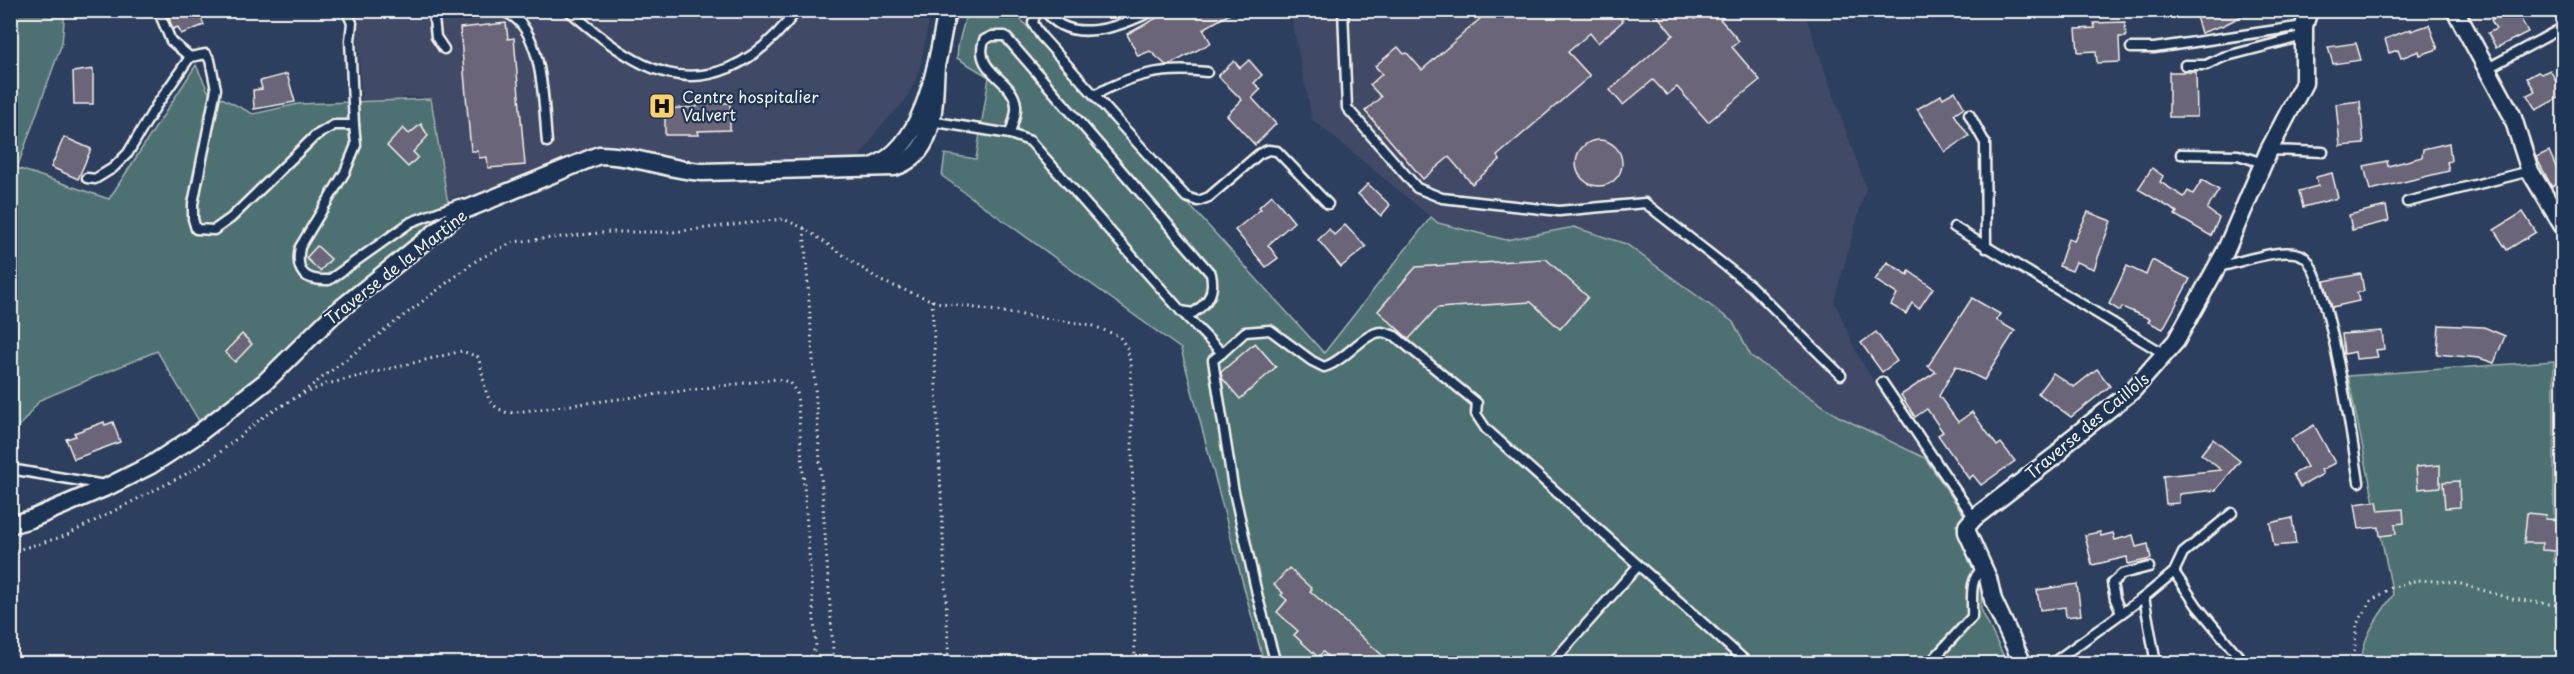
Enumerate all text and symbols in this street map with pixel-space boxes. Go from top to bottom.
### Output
place label: Centre hospitalier Valvert [682,84,819,126]
hospital icon: Centre hospitalier Valvert [647,91,677,121]
street label: Traverse de la Martine [319,203,472,330]
street label: Traverse des Caillols [2019,366,2153,484]

